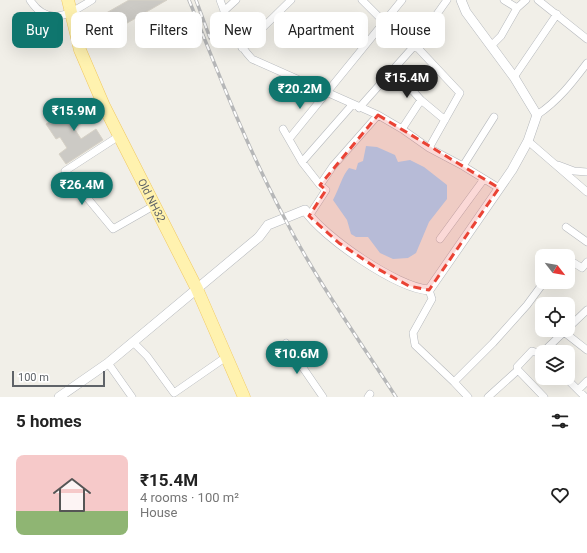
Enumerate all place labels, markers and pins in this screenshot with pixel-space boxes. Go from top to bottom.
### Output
pin: ₹15.4M [374,65,440,99]
pin: ₹20.2M [267,76,333,110]
pin: ₹15.9M [41,98,107,132]
pin: ₹26.4M [49,172,115,206]
pin: ₹10.6M [264,341,330,375]

